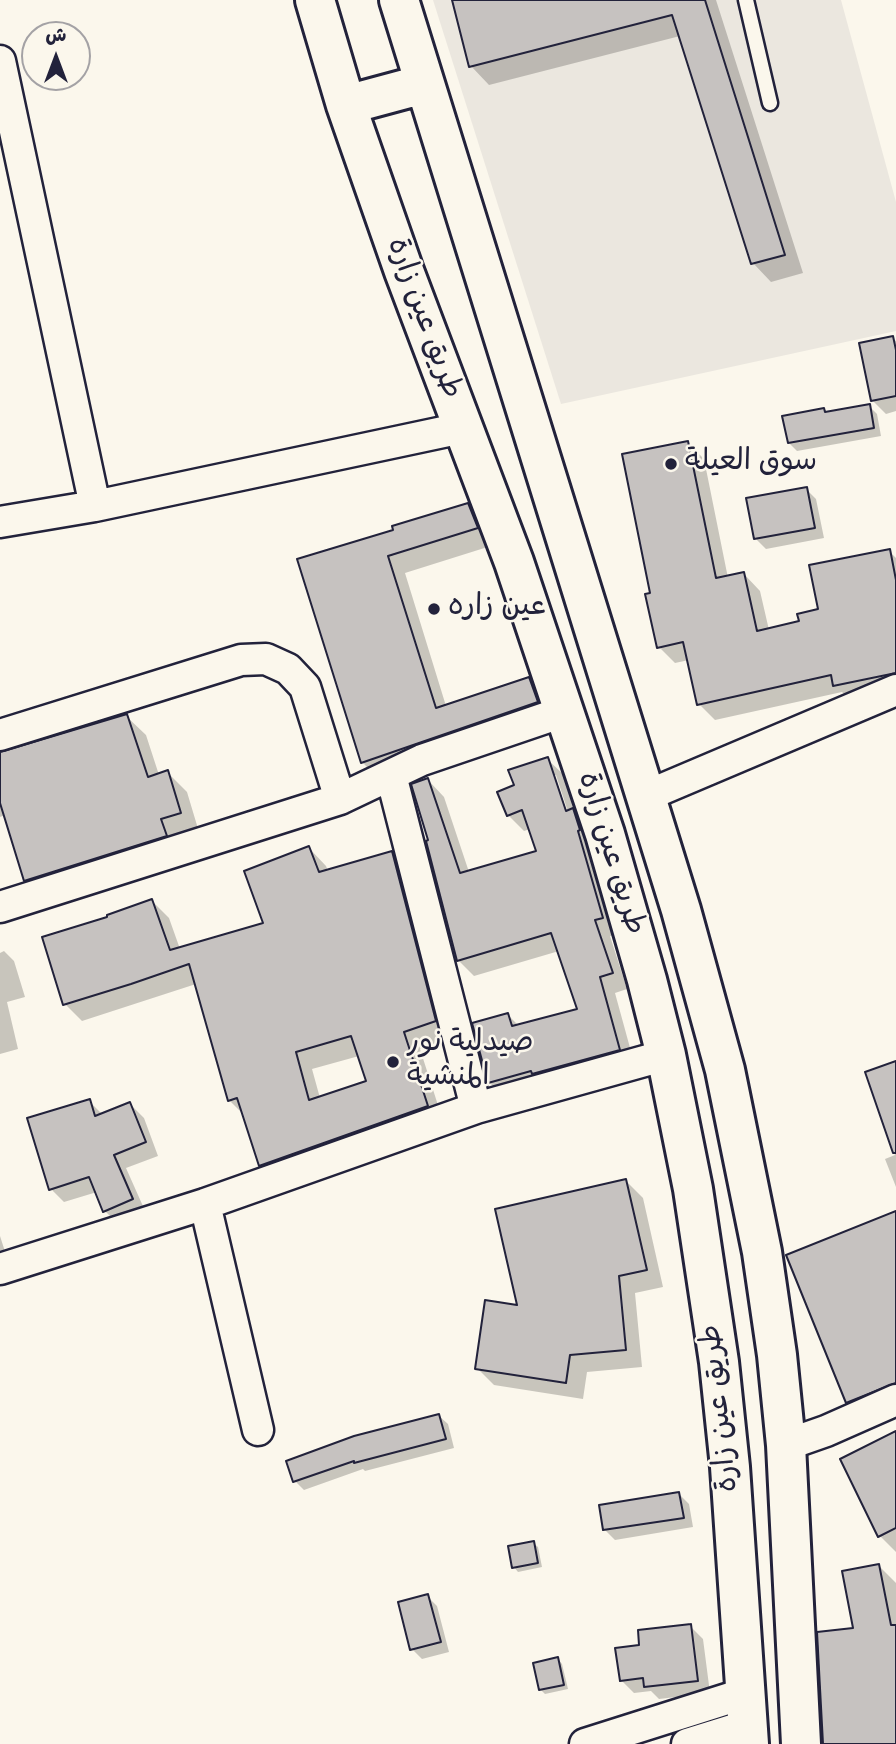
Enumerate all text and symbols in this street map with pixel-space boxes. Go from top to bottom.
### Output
north arrow [21,21,91,91]
text: ش [46,23,66,50]
street label: طريق عين زارة [376,234,468,404]
place label: سوق العيلة [685,446,817,482]
marker: سوق العيلة [663,456,679,472]
place label: عين زاره [448,591,546,627]
marker: عين زاره [426,601,442,617]
street label: طريق عين زارة [567,768,651,940]
place label: صيدلية نور المنشية [407,1027,534,1098]
marker: صيدلية نور المنشية [385,1054,401,1070]
street label: طريق عين زارة [695,1322,749,1494]

